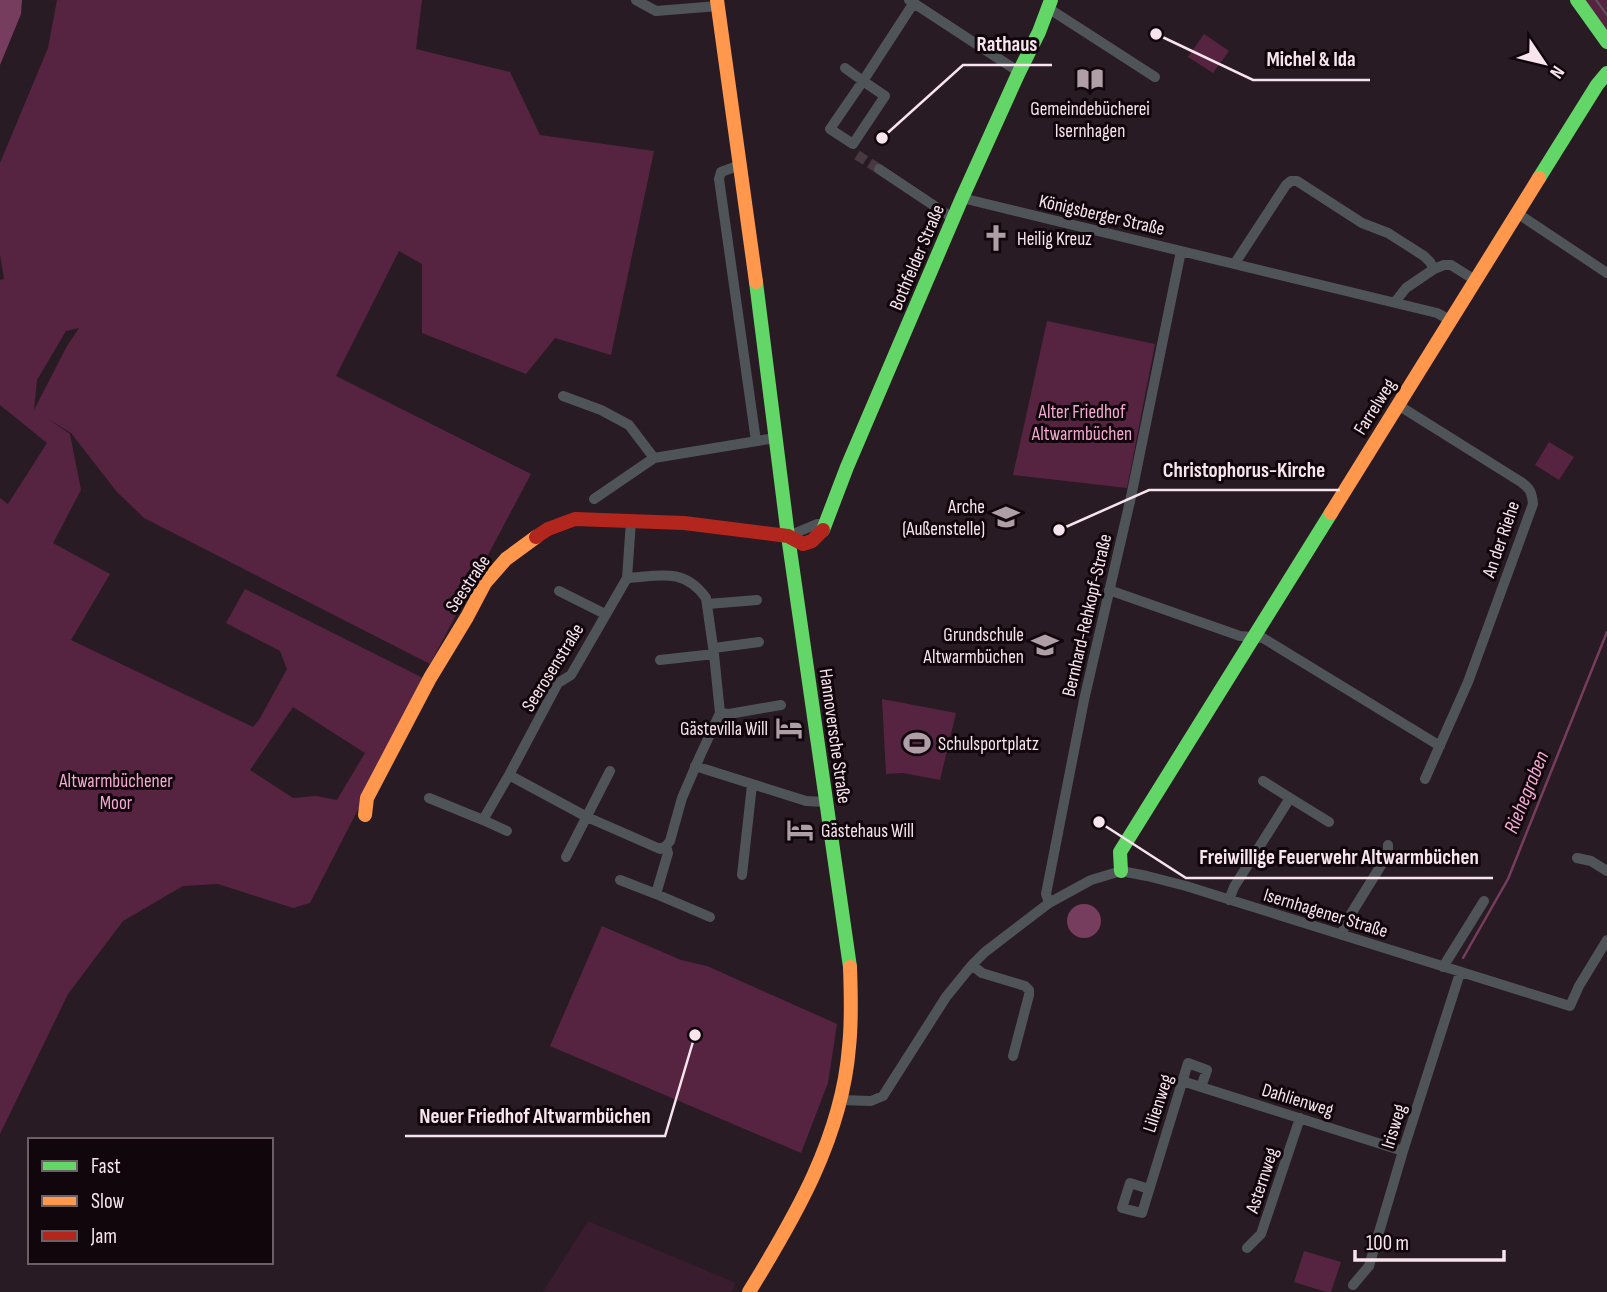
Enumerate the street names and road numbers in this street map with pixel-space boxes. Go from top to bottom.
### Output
street label: Königsberger Straße [1037,190,1167,241]
street label: Bothfelder Straße [885,201,950,314]
street label: Farrelweg [1349,374,1402,439]
street label: An der Riehe [1477,498,1525,582]
street label: Bernhard-Rehkopf-Straße [1058,532,1117,699]
street label: Seestraße [441,551,496,617]
street label: Seerosenstraße [517,619,589,716]
street label: Hannoversche Straße [814,667,855,805]
street label: Isernhagener Straße [1261,884,1390,943]
street label: Lilienweg [1138,1071,1179,1135]
street label: Dahlienweg [1259,1079,1337,1122]
street label: Irisweg [1377,1101,1412,1152]
street label: Asternweg [1241,1144,1284,1217]

